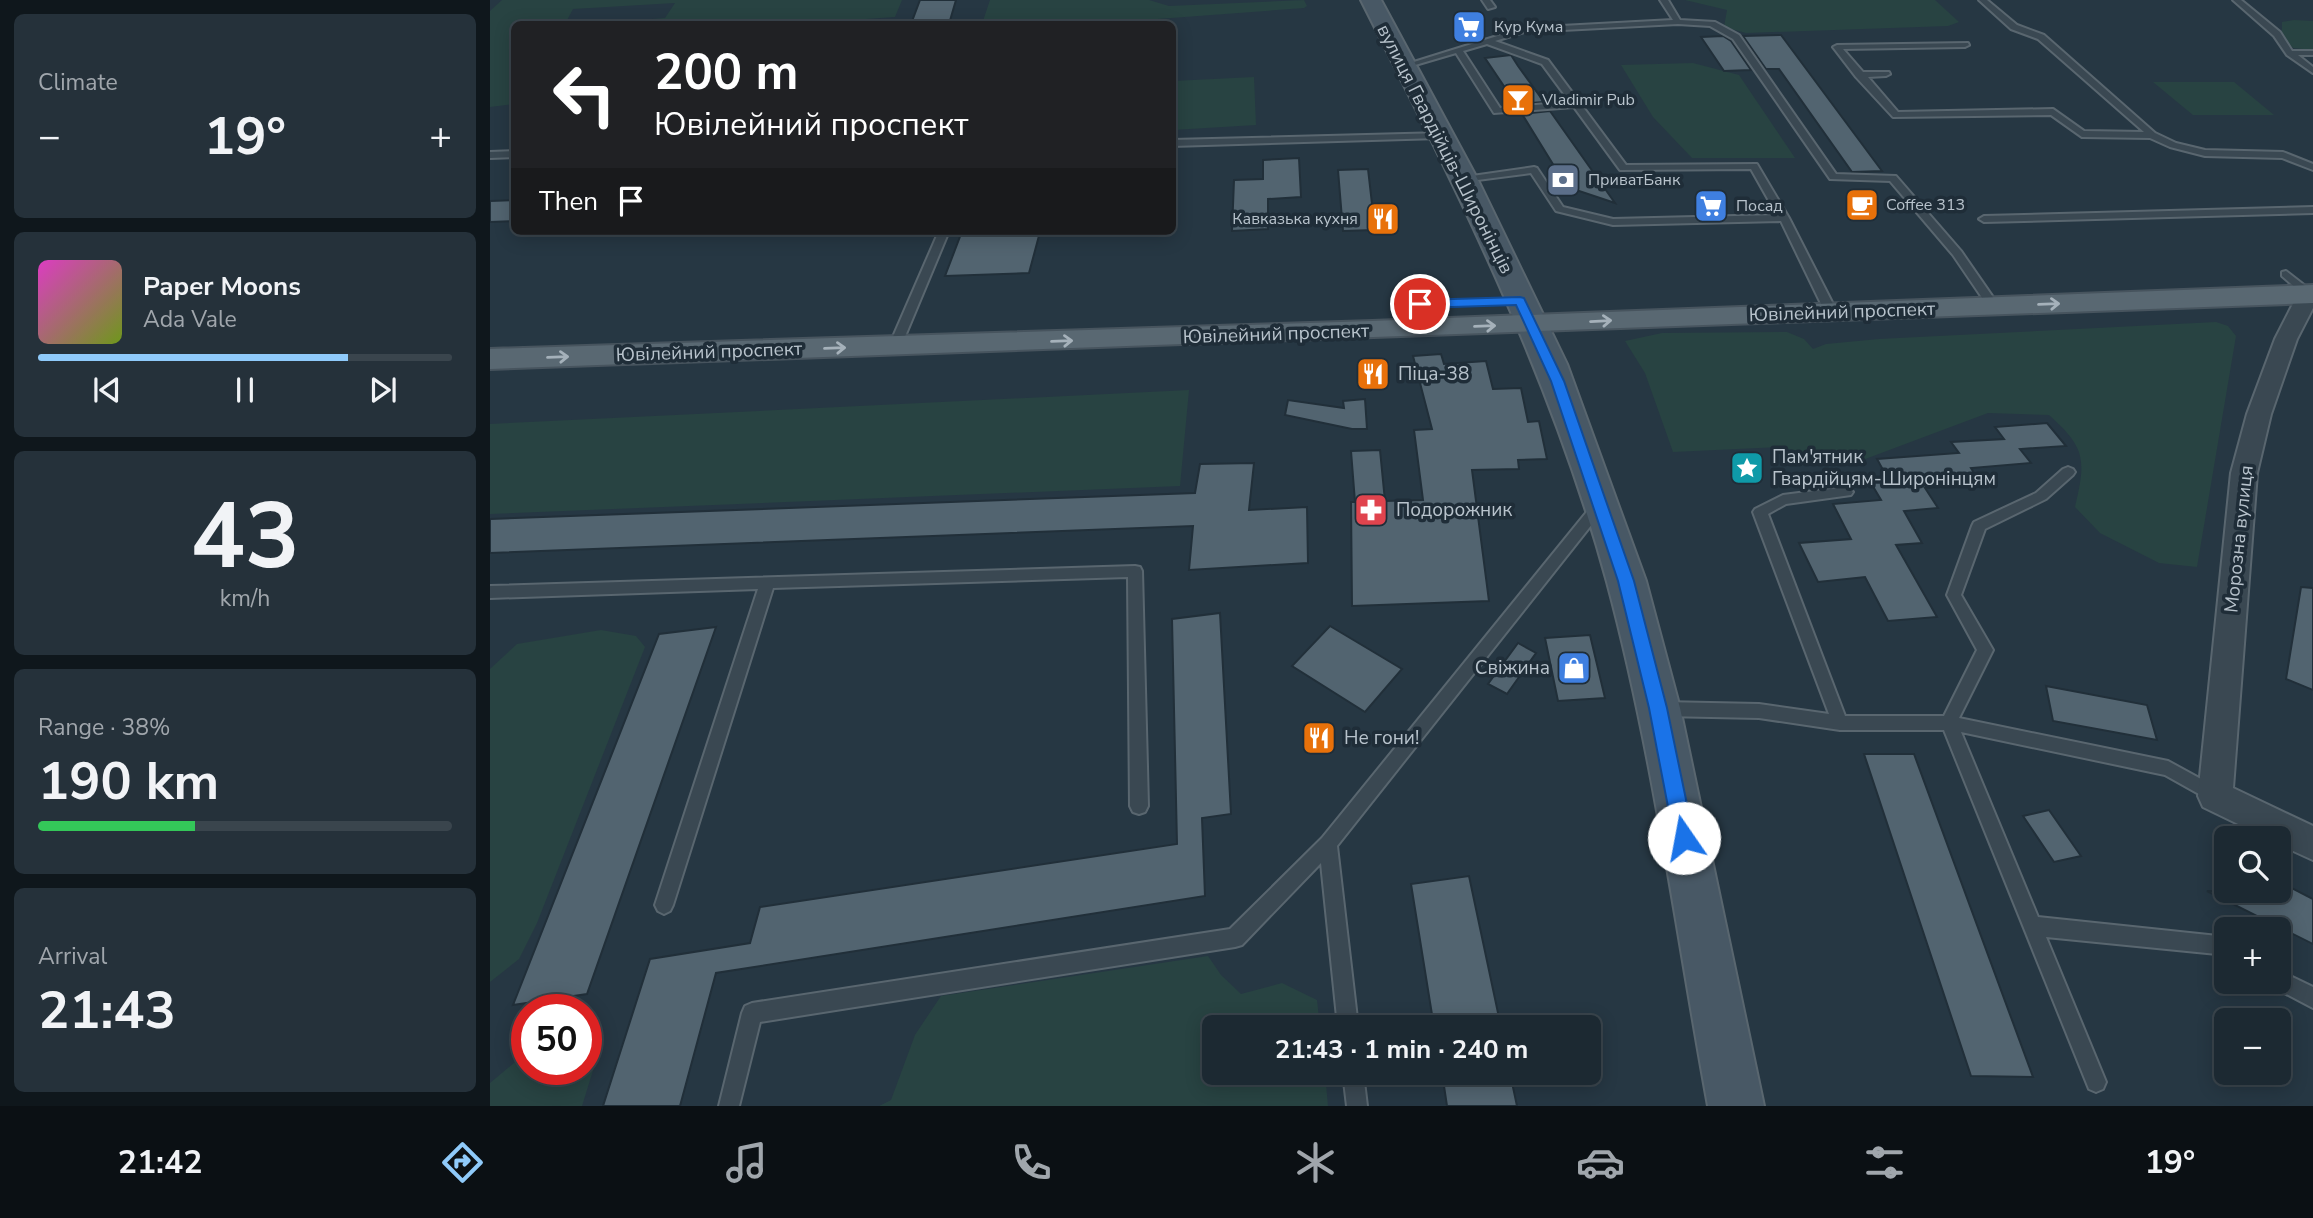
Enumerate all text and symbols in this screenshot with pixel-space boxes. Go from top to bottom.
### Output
supermarket icon: Кур Кума [1450,8,1488,46]
place label: Кур Кума [1494,16,1563,38]
street label: вулиця Гвардійців-Широнінців [1371,20,1519,278]
text: 200 m [654,39,798,106]
icon: left [539,49,630,140]
text: Climate [38,67,118,98]
bar icon: Vladimir Pub [1499,81,1537,119]
place label: Vladimir Pub [1541,89,1635,111]
text: 19° [204,101,286,172]
text: Ювілейний проспект [654,103,968,146]
text: − [38,111,61,162]
text: + [429,111,452,162]
bank icon: ПриватБанк [1544,161,1582,199]
place label: ПриватБанк [1588,169,1681,191]
icon: arrive [612,182,650,220]
text: Then [539,184,598,219]
cafe icon: Coffee 313 [1843,186,1881,224]
supermarket icon: Посад [1692,187,1730,225]
place label: Coffee 313 [1886,194,1965,216]
place label: Посад [1736,195,1783,217]
restaurant icon: Кавказька кухня [1364,200,1402,238]
place label: Кавказька кухня [1232,208,1358,230]
text: Paper Moons [143,269,301,304]
pin [1390,274,1450,334]
icon: arrive [1401,285,1439,323]
street label: Ювілейний проспект [1748,296,1936,328]
one-way arrow [2037,297,2060,310]
text: Ada Vale [143,304,237,335]
one-way arrow [1589,314,1612,327]
street label: Ювілейний проспект [1182,318,1370,350]
one-way arrow [1473,319,1496,332]
one-way arrow [1050,334,1073,347]
street label: Ювілейний проспект [615,336,803,368]
one-way arrow [823,342,846,355]
one-way arrow [546,351,569,364]
restaurant icon: Піца-38 [1354,355,1392,393]
place label: Піца-38 [1398,361,1469,387]
icon: previous [88,371,126,409]
icon: pause [226,371,264,409]
icon: next [364,371,402,409]
place label: Пам'ятник Гвардійцям-Широнінцям [1772,444,1996,492]
place icon: Пам'ятник Гвардійцям-Широнінцям [1728,449,1766,487]
street label: Морозна вулиця [2218,464,2260,614]
text: 43 [190,475,300,599]
pharmacy icon: Подорожник [1352,491,1390,529]
place label: Подорожник [1396,497,1512,523]
text: km/h [220,583,270,614]
shop icon: Свіжина [1555,649,1593,687]
place label: Свіжина [1475,655,1550,681]
text: Range · 38% [38,712,170,743]
restaurant icon: Не гони! [1300,719,1338,757]
place label: Не гони! [1344,725,1419,751]
text: 190 km [38,746,219,817]
position arrow [1647,801,1721,875]
map controls [2214,826,2291,1085]
button: search [2214,826,2291,903]
button: + [2214,917,2291,994]
text: Arrival [38,941,107,972]
text: 21:43 [38,975,176,1046]
speed limit sign: 50 [511,994,602,1085]
button: − [2214,1008,2291,1085]
text: 21:43 · 1 min · 240 m [1275,1032,1528,1067]
icon: directions [438,1138,487,1187]
icon: music [722,1138,771,1187]
icon: phone [1007,1138,1056,1187]
icon: climate [1291,1138,1340,1187]
icon: car [1576,1138,1625,1187]
icon: filters [1860,1138,1909,1187]
text: 21:42 [118,1141,202,1184]
text: 19° [2145,1141,2195,1184]

